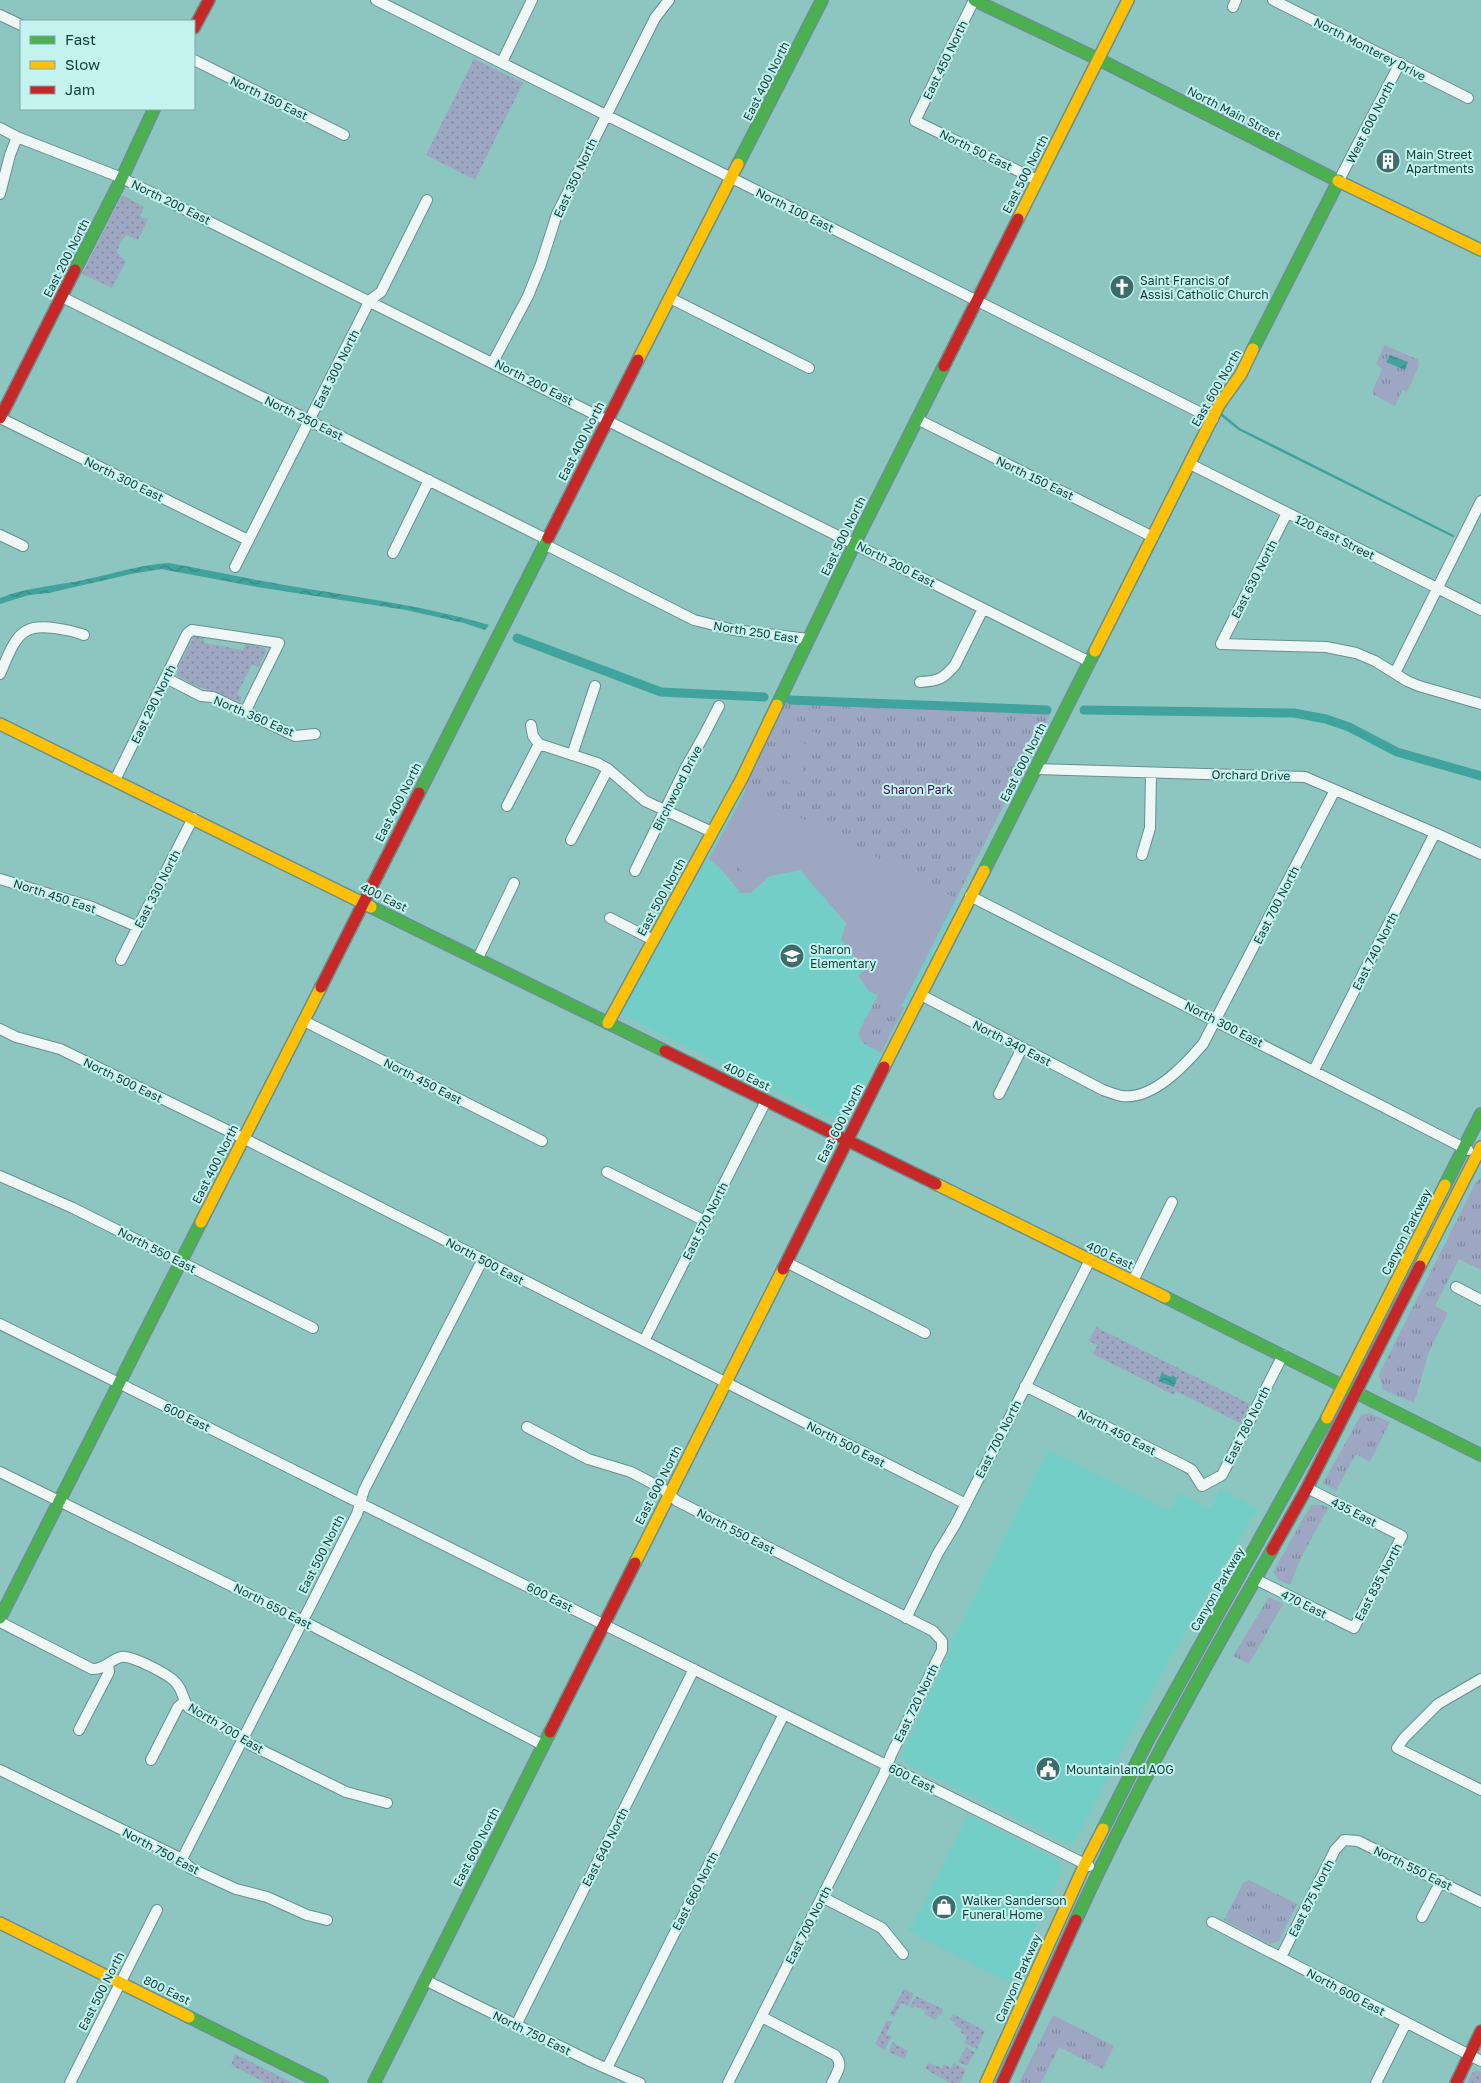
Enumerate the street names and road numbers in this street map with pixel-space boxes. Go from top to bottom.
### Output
street label: North Monterey Drive [1311,14,1429,84]
street label: East 450 North [919,18,971,102]
street label: East 400 North [740,39,792,123]
street label: North 150 East [228,73,311,123]
street label: West 600 North [1343,78,1397,166]
street label: North Main Street [1185,83,1283,143]
street label: North 50 East [937,126,1015,174]
street label: East 500 North [999,132,1051,216]
street label: East 350 North [550,136,600,220]
street label: North 200 East [129,176,213,228]
street label: North 100 East [753,185,837,236]
street label: East 200 North [40,216,92,300]
street label: East 300 North [310,327,362,411]
street label: East 600 North [1188,347,1244,429]
street label: North 200 East [492,356,576,408]
street label: North 250 East [262,392,346,444]
street label: East 400 North [555,399,607,483]
street label: North 300 East [82,453,166,505]
street label: North 150 East [994,453,1077,503]
street label: East 500 North [817,494,869,578]
street label: 120 East Street [1293,511,1378,563]
street label: East 630 North [1228,537,1280,621]
street label: North 200 East [854,538,938,590]
street label: North 250 East [712,618,800,646]
street label: East 290 North [127,662,179,746]
street label: North 360 East [211,692,297,740]
street label: East 600 North [997,720,1049,804]
street label: Birchwood Drive [649,743,705,833]
street label: East 400 North [372,760,424,844]
street label: Orchard Drive [1211,767,1291,783]
street label: East 330 North [131,847,183,931]
street label: East 500 North [633,856,689,938]
street label: East 700 North [1250,863,1302,947]
street label: North 450 East [12,876,99,917]
street label: 400 East [358,879,410,915]
street label: East 740 North [1349,909,1401,993]
street label: North 300 East [1182,998,1266,1050]
street label: North 340 East [970,1017,1054,1069]
street label: North 500 East [81,1054,165,1106]
street label: North 450 East [381,1055,465,1107]
street label: 400 East [721,1058,773,1094]
street label: East 600 North [814,1081,866,1165]
street label: East 400 North [189,1122,241,1206]
street label: East 570 North [679,1180,731,1262]
street label: Canyon Parkway [1378,1186,1434,1278]
street label: North 550 East [115,1224,199,1276]
street label: North 500 East [443,1234,527,1288]
street label: 400 East [1084,1238,1136,1273]
street label: East 780 North [1221,1383,1273,1467]
street label: East 700 North [972,1397,1024,1481]
street label: 600 East [161,1399,213,1435]
street label: North 450 East [1075,1406,1159,1458]
street label: North 500 East [804,1418,888,1470]
street label: East 600 North [632,1443,684,1527]
street label: 435 East [1329,1494,1380,1530]
street label: North 550 East [694,1505,778,1557]
street label: East 500 North [295,1512,347,1596]
street label: East 835 North [1351,1541,1405,1623]
street label: Canyon Parkway [1187,1544,1247,1634]
street label: 600 East [524,1579,576,1615]
street label: North 650 East [231,1580,315,1632]
street label: 470 East [1279,1586,1330,1622]
street label: East 720 North [891,1661,941,1745]
street label: North 700 East [185,1699,267,1757]
street label: 600 East [886,1760,938,1796]
street label: East 600 North [450,1805,502,1889]
street label: East 640 North [579,1805,631,1889]
street label: North 750 East [120,1824,202,1878]
street label: North 550 East [1371,1842,1455,1894]
street label: East 660 North [669,1849,721,1933]
street label: East 875 North [1285,1857,1337,1939]
street label: East 700 North [782,1883,834,1967]
street label: Canyon Parkway [992,1931,1044,2024]
street label: East 500 North [75,1949,127,2033]
street label: North 600 East [1304,1965,1388,2019]
street label: 800 East [141,1972,193,2008]
street label: North 750 East [490,2008,574,2059]

